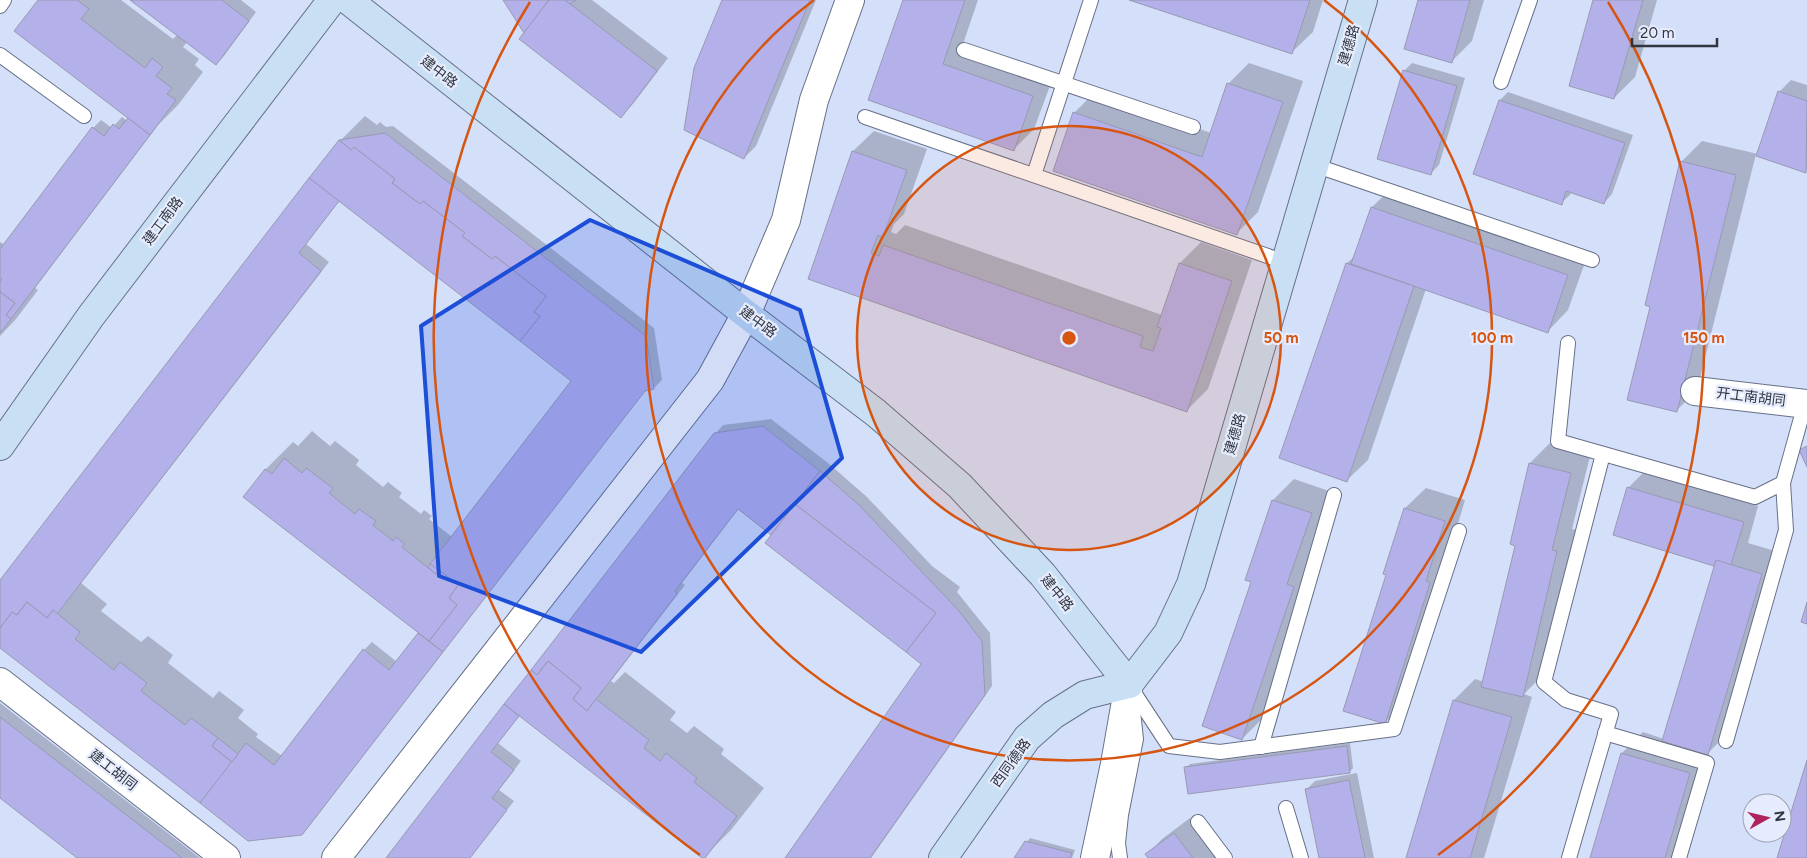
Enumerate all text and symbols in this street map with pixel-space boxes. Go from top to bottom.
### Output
scale bar [1632,15,1717,47]
street label: 建德路 [1335,22,1363,68]
text: 20 m [1640,24,1674,42]
street label: 建中路 [417,52,461,92]
street label: 建工南路 [139,194,187,248]
street label: 建中路 [736,303,780,341]
centre of rings [1060,329,1078,347]
text: 50 m [1263,329,1299,347]
text: 100 m [1471,329,1513,347]
text: 150 m [1683,329,1725,347]
street label: 开工南胡同 [1715,384,1787,410]
street label: 建德路 [1221,411,1249,457]
street label: 建中路 [1037,571,1077,615]
street label: 西同德路 [988,735,1034,791]
street label: 建工胡同 [86,746,140,794]
north arrow [1742,793,1792,843]
text: N [1770,810,1789,823]

